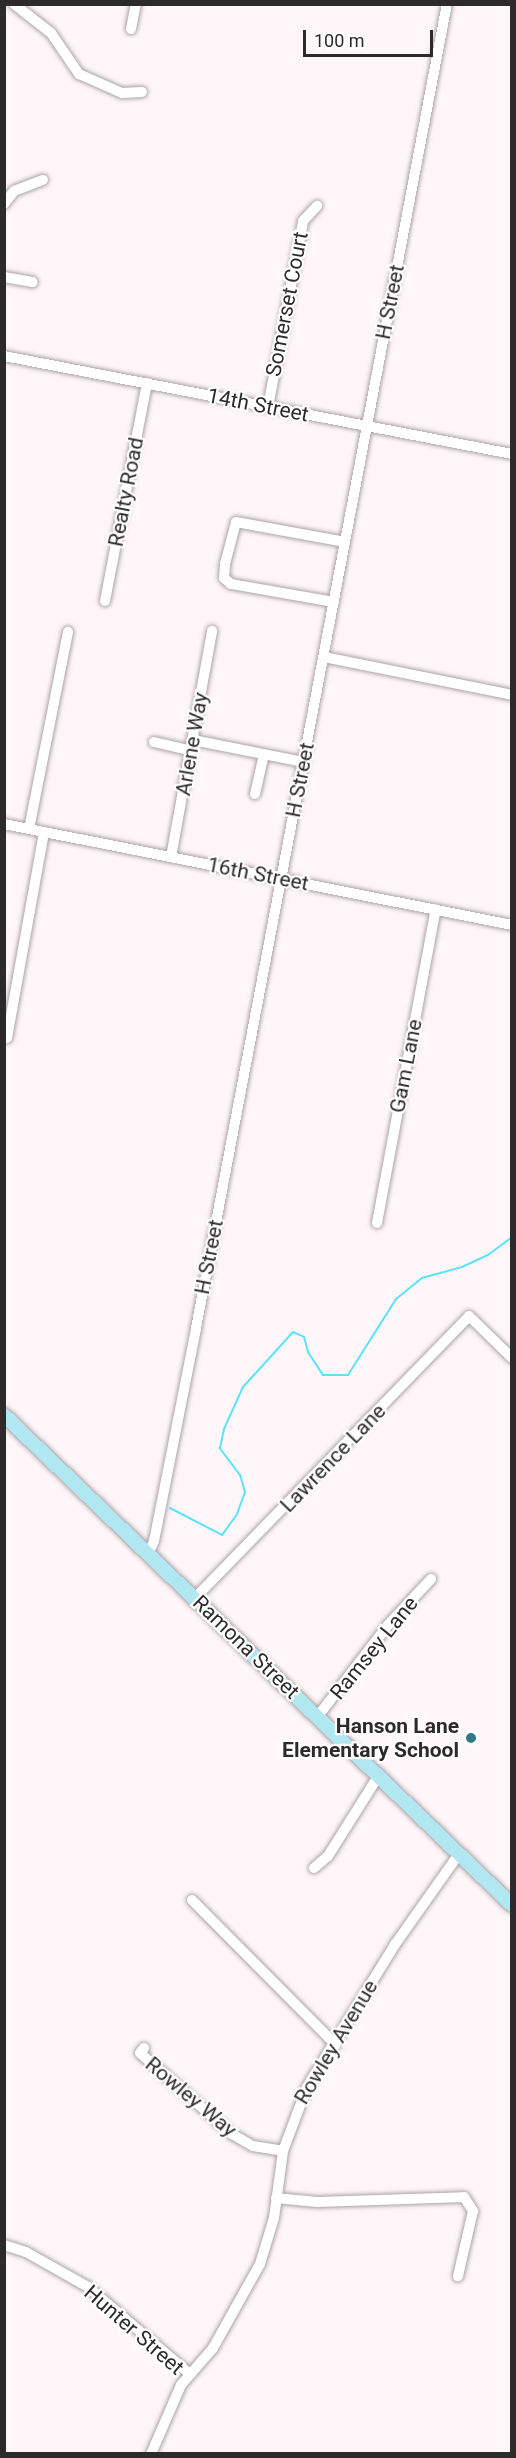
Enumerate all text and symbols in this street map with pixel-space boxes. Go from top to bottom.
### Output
scale bar [306,18,436,56]
text: 100 m [314,30,365,51]
street label: Somerset Court [261,230,313,378]
street label: H Street [370,262,410,342]
street label: 14th Street [205,383,311,427]
street label: Realty Road [103,435,149,549]
street label: Arlene Way [171,690,213,798]
street label: H Street [280,740,320,820]
street label: 16th Street [205,852,311,896]
street label: Gam Lane [385,1017,427,1115]
street label: H Street [189,1217,229,1297]
street label: Lawrence Lane [275,1399,391,1517]
street label: Ramona Street [187,1590,305,1704]
street label: Ramsey Lane [325,1591,423,1705]
place label: Hanson Lane Elementary School [282,1713,459,1763]
marker: Hanson Lane Elementary School [464,1731,478,1745]
street label: Rowley Avenue [289,1975,383,2109]
street label: Rowley Way [140,2052,242,2142]
street label: Hunter Street [79,2280,189,2380]

